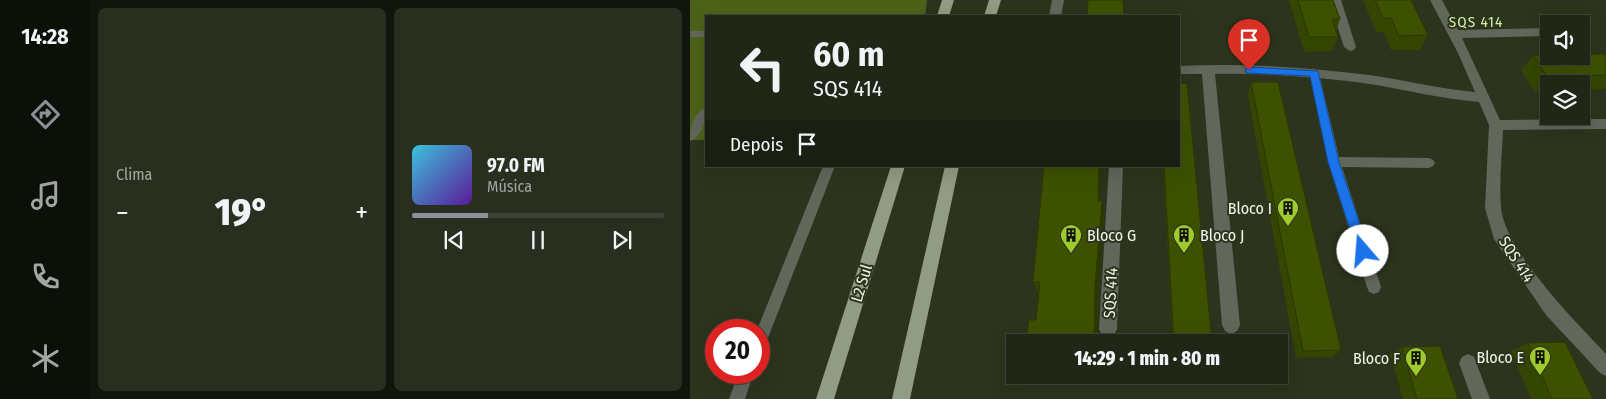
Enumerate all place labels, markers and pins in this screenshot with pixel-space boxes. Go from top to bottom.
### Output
pin [1228,19,1270,70]
building icon: Bloco I [1276,196,1300,227]
place label: Bloco I [1228,199,1272,218]
building icon: Bloco G [1059,223,1083,254]
building icon: Bloco J [1172,223,1196,254]
place label: Bloco G [1087,226,1136,245]
place label: Bloco J [1200,226,1244,245]
building icon: Bloco E [1528,345,1552,376]
building icon: Bloco F [1404,346,1428,377]
place label: Bloco E [1476,348,1524,367]
place label: Bloco F [1353,349,1400,368]

